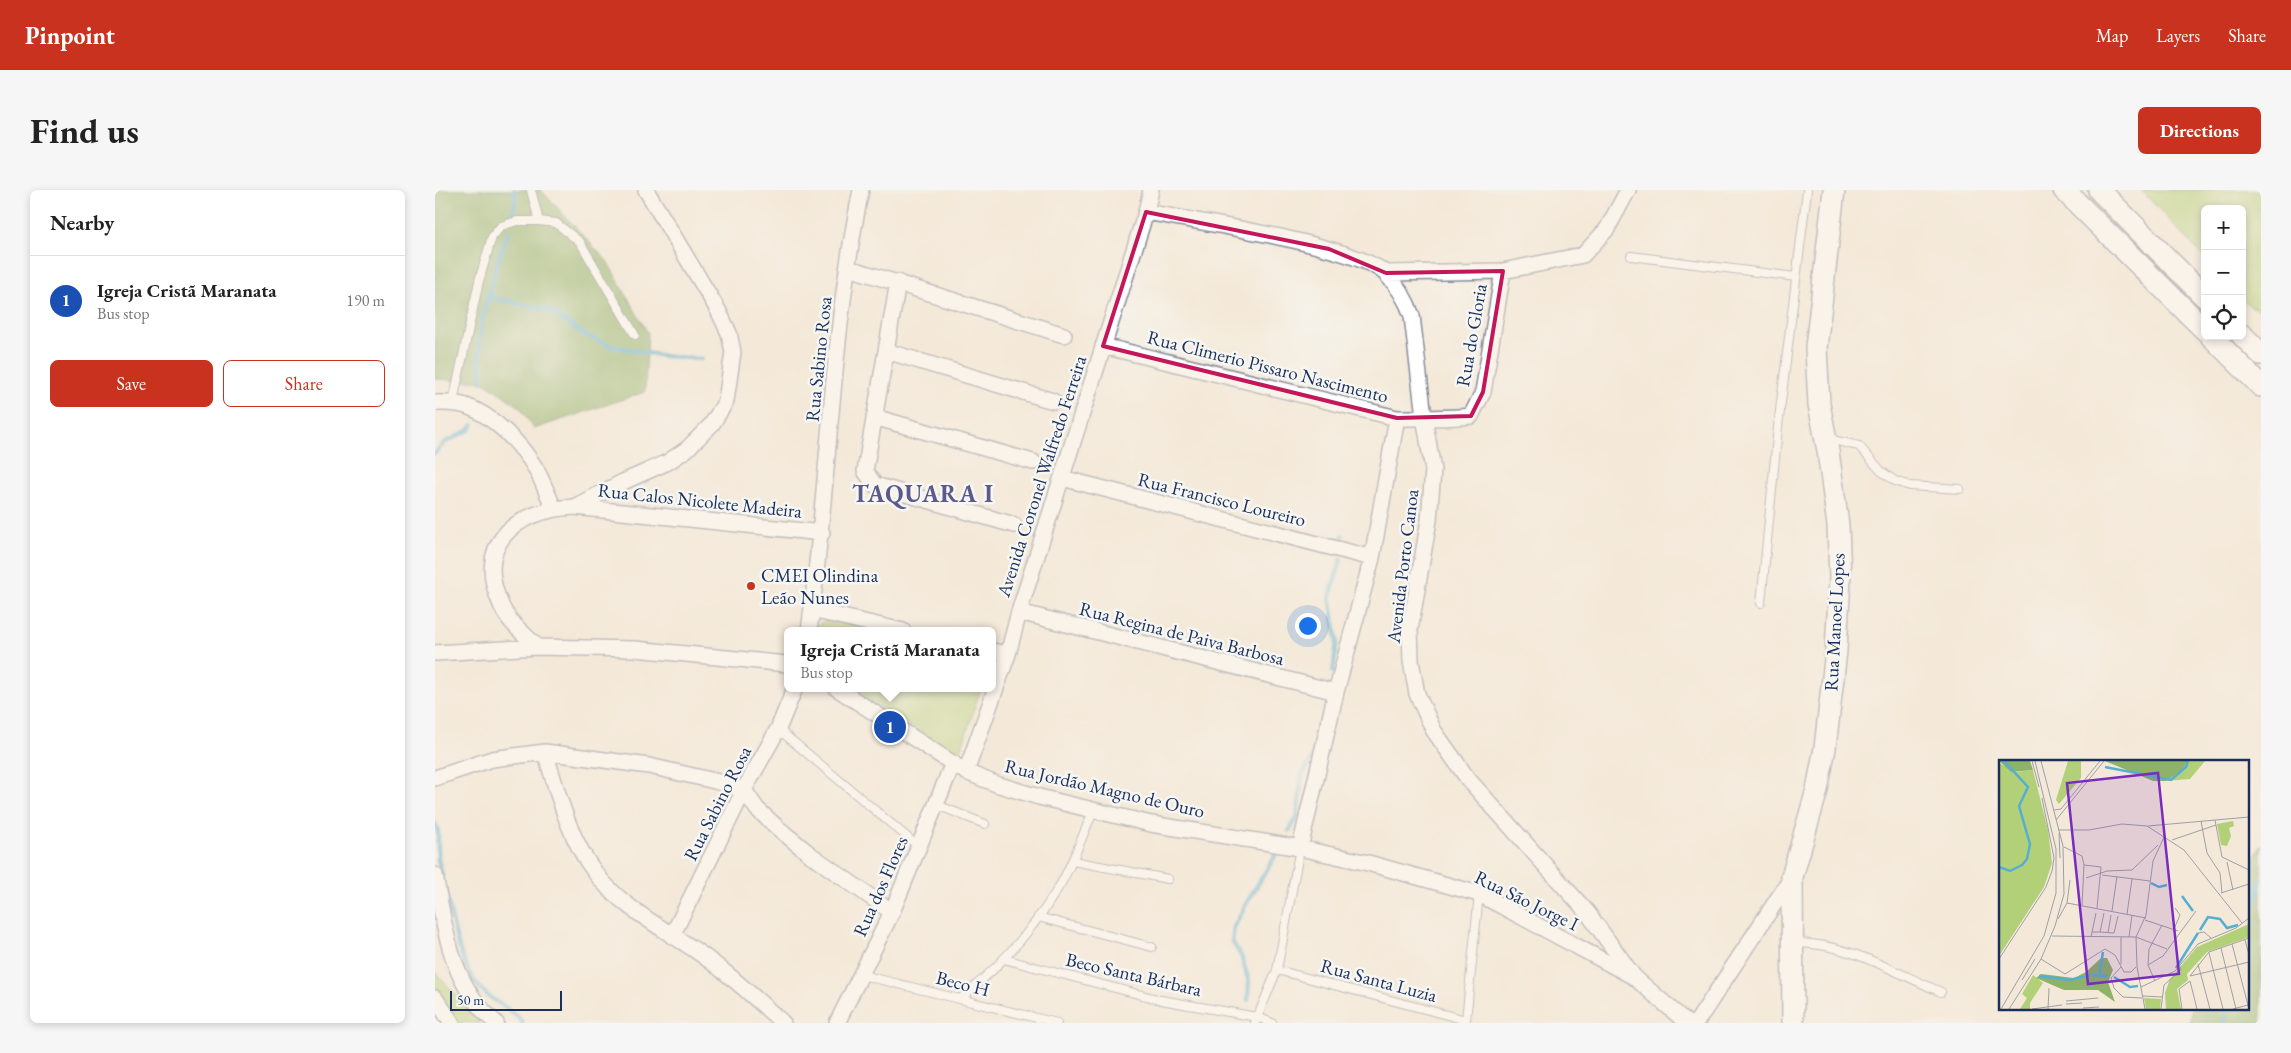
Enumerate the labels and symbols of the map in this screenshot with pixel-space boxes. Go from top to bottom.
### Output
street label: Rua do Gloria [1450,281,1493,389]
street label: Rua Sabino Rosa [799,295,838,423]
street label: Rua Climerio Pissaro Nascimento [1145,324,1391,409]
street label: Avenida Coronel Walfredo Ferreira [990,352,1093,601]
street label: Rua Francisco Loureiro [1135,467,1309,532]
street label: Rua Calos Nicolete Madeira [597,477,804,524]
district label: TAQUARA I [852,478,994,509]
street label: Avenida Porto Canoa [1381,487,1424,645]
street label: Rua Manoel Lopes [1818,552,1851,692]
place label: CMEI Olindina Leão Nunes [761,563,879,610]
marker: CMEI Olindina Leão Nunes [745,580,757,592]
street label: Rua Regina de Paiva Barbosa [1077,596,1287,671]
your location [1295,613,1321,639]
pin: 1 [874,708,906,746]
street label: Rua Sabino Rosa [678,741,757,865]
street label: Rua Jordão Magno de Ouro [1002,753,1207,824]
inset map [1999,760,2249,1010]
street label: Rua dos Flores [847,832,914,940]
street label: Rua São Jorge I [1471,865,1583,937]
street label: Beco Santa Bárbara [1063,947,1205,1002]
street label: Rua Santa Luzia [1318,953,1440,1008]
street label: Beco H [933,965,992,1002]
scale bar [450,988,563,1011]

